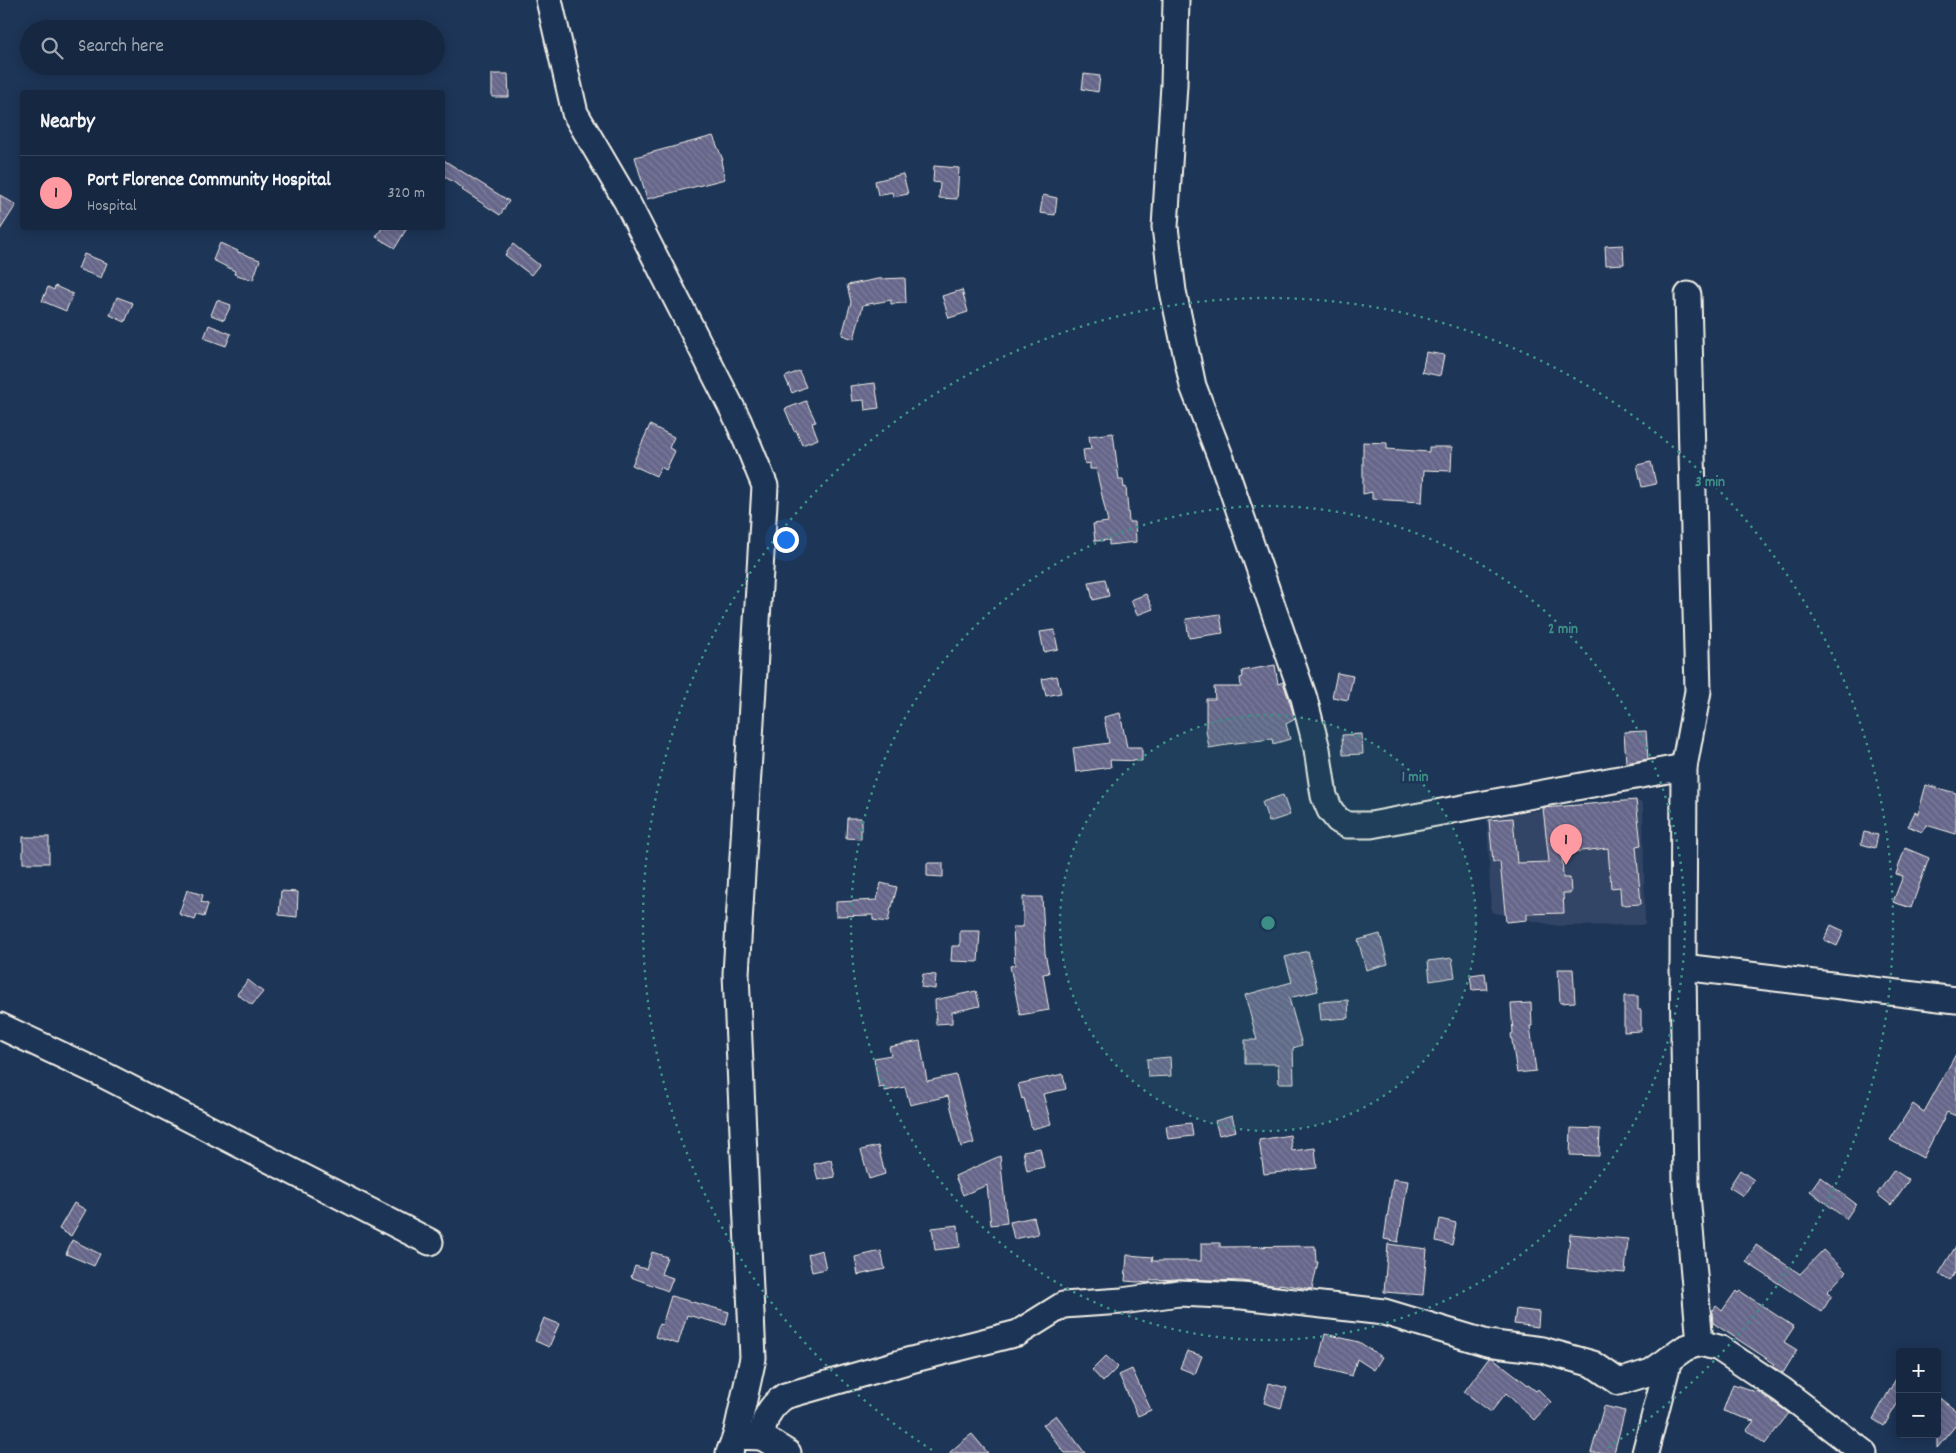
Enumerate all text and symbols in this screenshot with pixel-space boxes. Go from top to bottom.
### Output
search box [20,20,445,75]
icon: search [38,34,66,62]
text: Search here [78,34,164,61]
text: Nearby [40,108,95,138]
text: Port Florence Community Hospital [87,168,331,195]
text: 1 [54,182,58,205]
text: 320 m [388,182,425,205]
text: Hospital [87,195,137,218]
text: 3 min [1695,472,1725,494]
your location [773,527,799,553]
text: 2 min [1548,619,1578,641]
text: 1 min [1402,767,1428,789]
pin: 1 [1550,824,1582,865]
centre of rings [1259,914,1277,932]
map controls [1896,1348,1941,1438]
button: + [1896,1348,1941,1393]
button: − [1896,1393,1941,1438]

